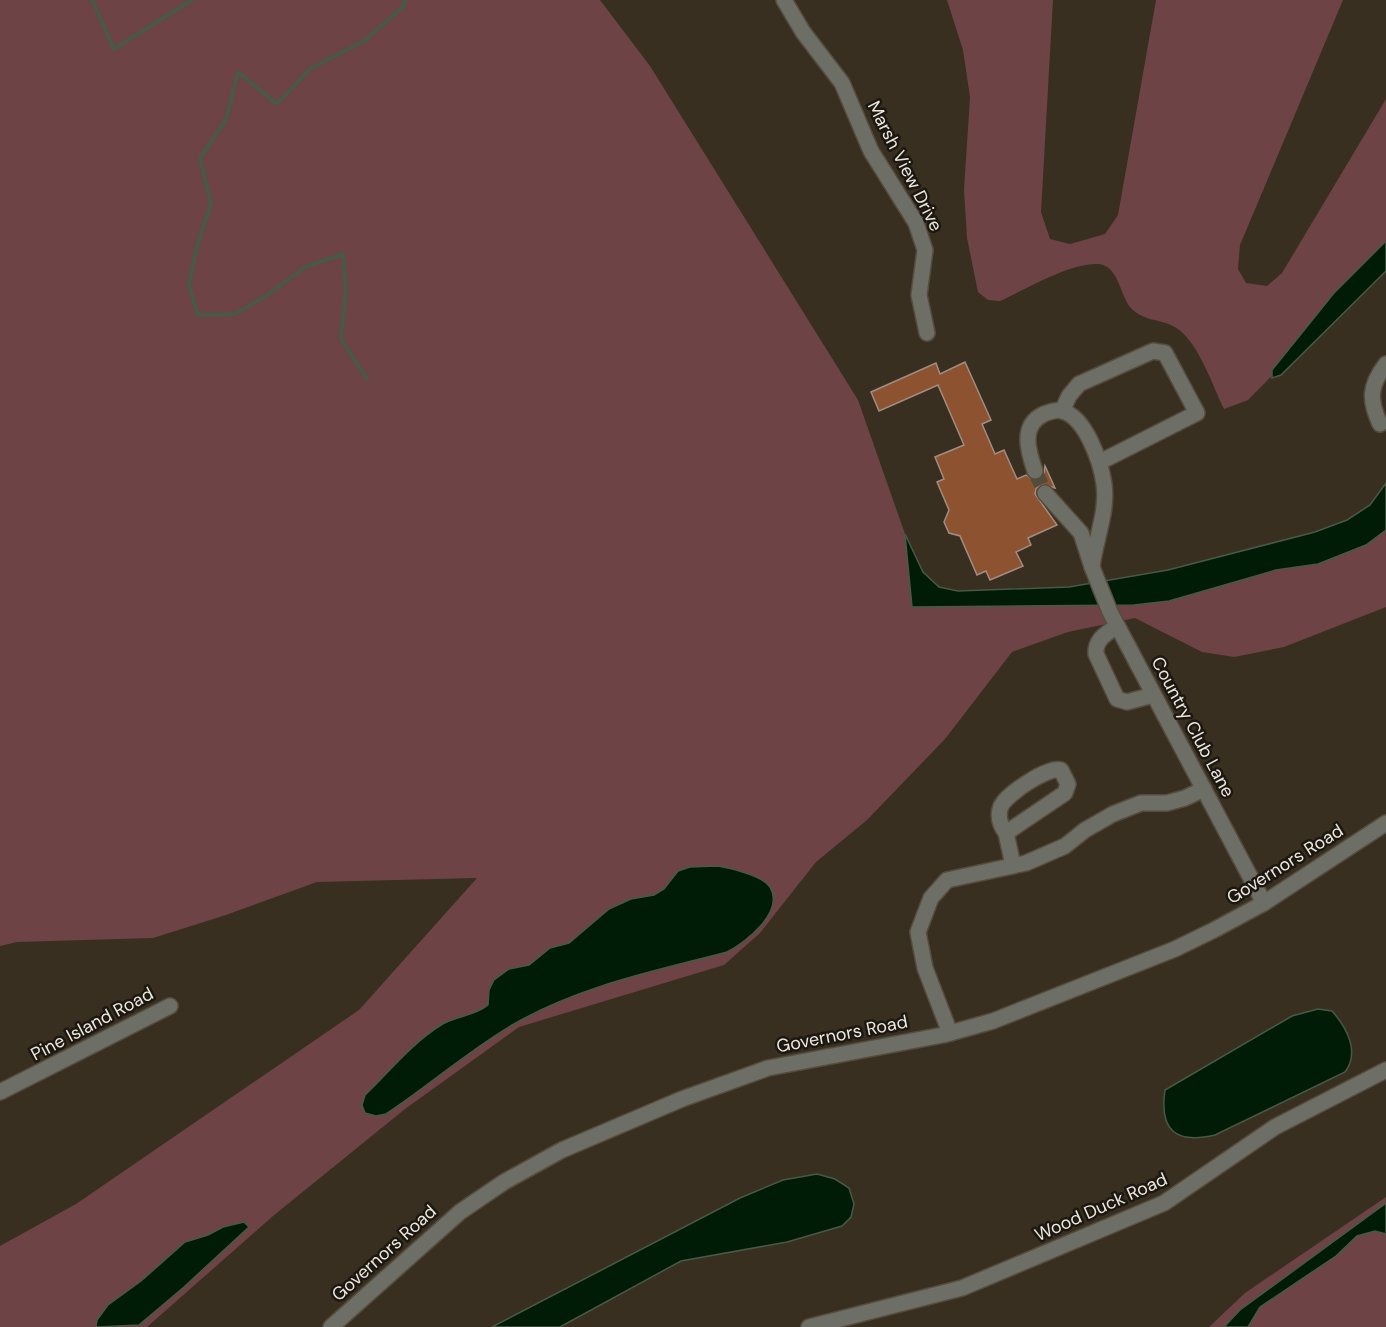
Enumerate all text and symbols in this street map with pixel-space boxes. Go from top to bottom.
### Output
street label: Marsh View Drive [862,97,948,235]
street label: Country Club Lane [1146,653,1240,801]
street label: Governors Road [1222,819,1348,909]
street label: Pine Island Road [27,982,157,1066]
street label: Governors Road [774,1010,910,1058]
street label: Wood Duck Road [1031,1167,1171,1247]
street label: Governors Road [326,1200,442,1306]

